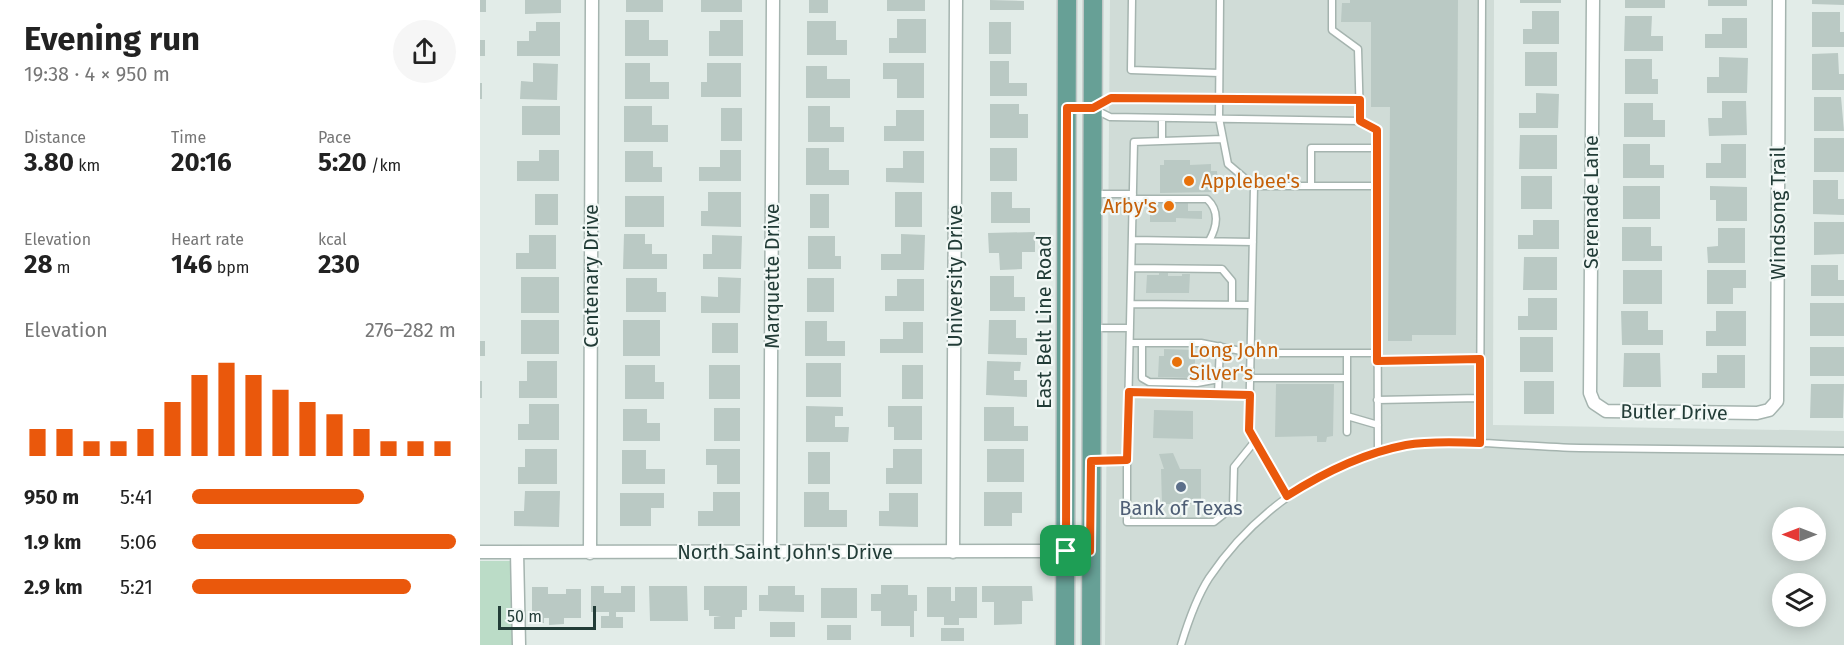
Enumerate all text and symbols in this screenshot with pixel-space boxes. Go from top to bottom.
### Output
text: Evening run [24,19,200,59]
button: share [393,20,456,83]
text: 19:38 · 4 × 950 m [24,62,170,86]
text: Distance [24,128,86,147]
text: Time [171,128,206,147]
text: Pace [318,128,351,147]
street label: Serenade Lane [1579,135,1603,269]
street label: Windsong Trail [1766,146,1790,280]
text: 3.80 [24,147,74,178]
text: 20:16 [171,147,232,178]
text: 5:20 [318,147,367,178]
text: km [74,156,100,175]
text: /km [367,156,401,175]
place label: Applebee's [1201,169,1300,193]
marker: Applebee's [1182,174,1196,188]
place label: Arby's [1103,194,1157,218]
marker: Arby's [1162,199,1176,213]
street label: Marquette Drive [760,203,784,349]
street label: Centenary Drive [579,204,603,348]
street label: University Drive [943,205,967,347]
text: Elevation [24,230,91,249]
text: Heart rate [171,230,244,249]
text: kcal [318,230,347,249]
street label: East Belt Line Road [1032,235,1056,409]
text: 28 [24,249,53,280]
text: 146 [171,249,212,280]
text: 230 [318,249,360,280]
text: m [53,258,71,277]
text: bpm [212,258,249,277]
text: Elevation [24,318,108,342]
text: 276–282 m [365,318,456,342]
place label: Long John Silver's [1189,338,1279,385]
marker: Long John Silver's [1170,355,1184,369]
street label: Butler Drive [1620,399,1728,425]
marker: Bank of Texas [1174,480,1188,494]
text: 950 m [24,485,79,509]
text: 5:41 [120,485,153,509]
place label: Bank of Texas [1119,496,1243,520]
north arrow [1772,507,1826,561]
map controls [1772,507,1826,627]
pin [1040,525,1091,576]
text: 1.9 km [24,530,82,554]
text: 5:06 [120,530,157,554]
icon: arrive [1049,534,1082,567]
street label: North Saint John's Drive [677,540,893,564]
button: layers [1772,573,1826,627]
text: 2.9 km [24,575,83,599]
text: 5:21 [120,575,153,599]
scale bar [498,603,596,630]
text: 50 m [507,607,542,626]

